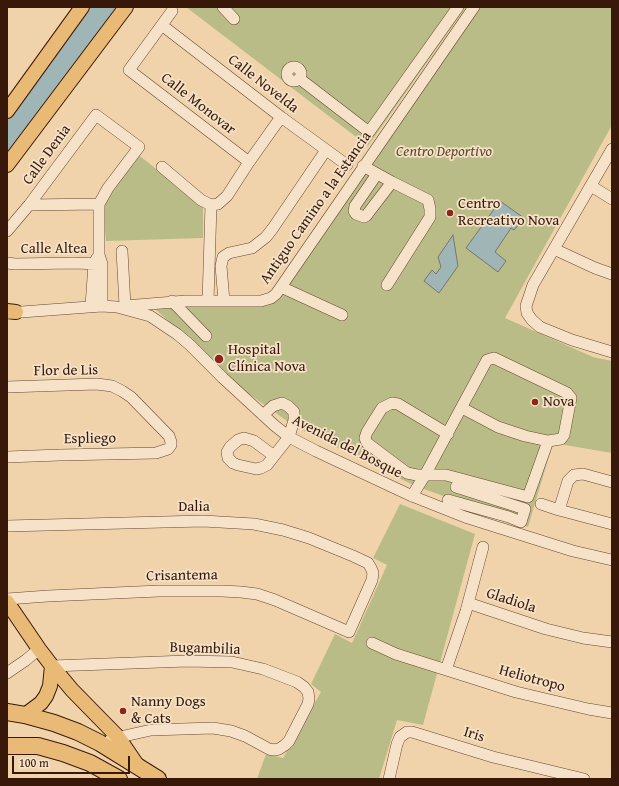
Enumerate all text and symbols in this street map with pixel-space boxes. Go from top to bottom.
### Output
street label: Calle Novelda [224,51,302,117]
street label: Calle Monovar [157,69,239,139]
street label: Calle Denia [19,121,75,189]
street label: Antiguo Camino a la Estancia [256,128,376,288]
park label: Centro Deportivo [396,143,492,161]
place label: Centro Recreativo Nova [458,195,559,230]
marker: Centro Recreativo Nova [445,208,455,218]
street label: Calle Altea [21,240,87,258]
place label: Hospital Clínica Nova [228,341,306,376]
marker: Hospital Clínica Nova [213,353,225,365]
street label: Flor de Lis [34,361,98,381]
place label: Nova [543,393,574,411]
marker: Nova [530,397,540,407]
street label: Avenida del Bosque [289,411,405,483]
street label: Espliego [64,430,116,448]
street label: Dalia [178,498,210,516]
street label: Crisantema [146,566,218,586]
street label: Gladiola [484,585,538,617]
street label: Bugambilia [169,639,241,659]
street label: Heliotropo [497,662,567,696]
place label: Nanny Dogs & Cats [131,693,206,728]
marker: Nanny Dogs & Cats [118,706,128,716]
street label: Iris [461,723,487,747]
scale bar [14,748,132,774]
text: 100 m [19,754,49,771]

